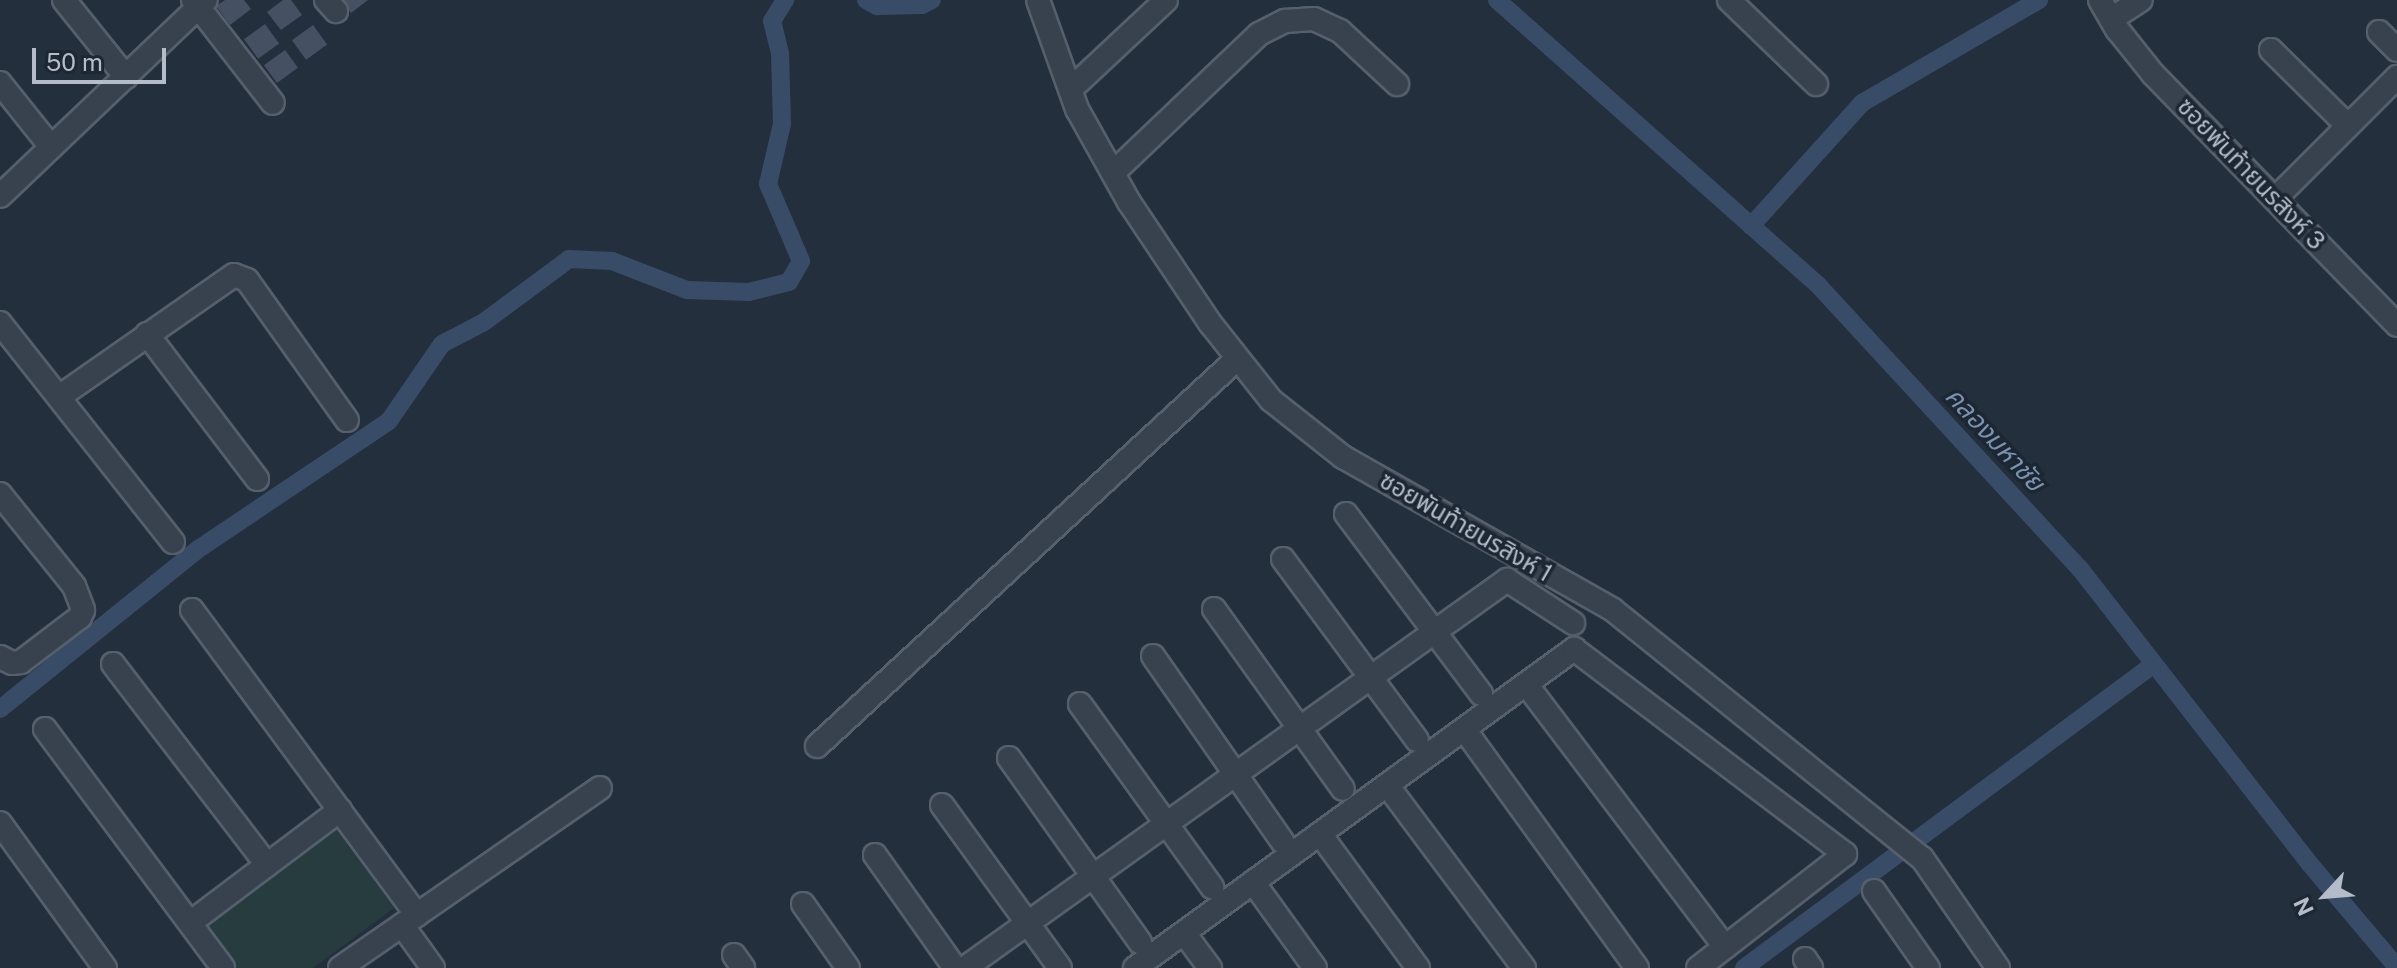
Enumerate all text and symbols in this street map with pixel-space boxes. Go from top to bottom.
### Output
scale bar [36,32,170,82]
text: 50 m [46,48,103,76]
street label: ซอยพันท้ายนรสิงห์ 3 [2171,92,2331,256]
water label: คลองมหาชัย [1939,380,2051,498]
street label: ซอยพันท้ายนรสิงห์ 1 [1375,466,1557,588]
north arrow [2285,856,2365,936]
text: N [2288,893,2319,920]

